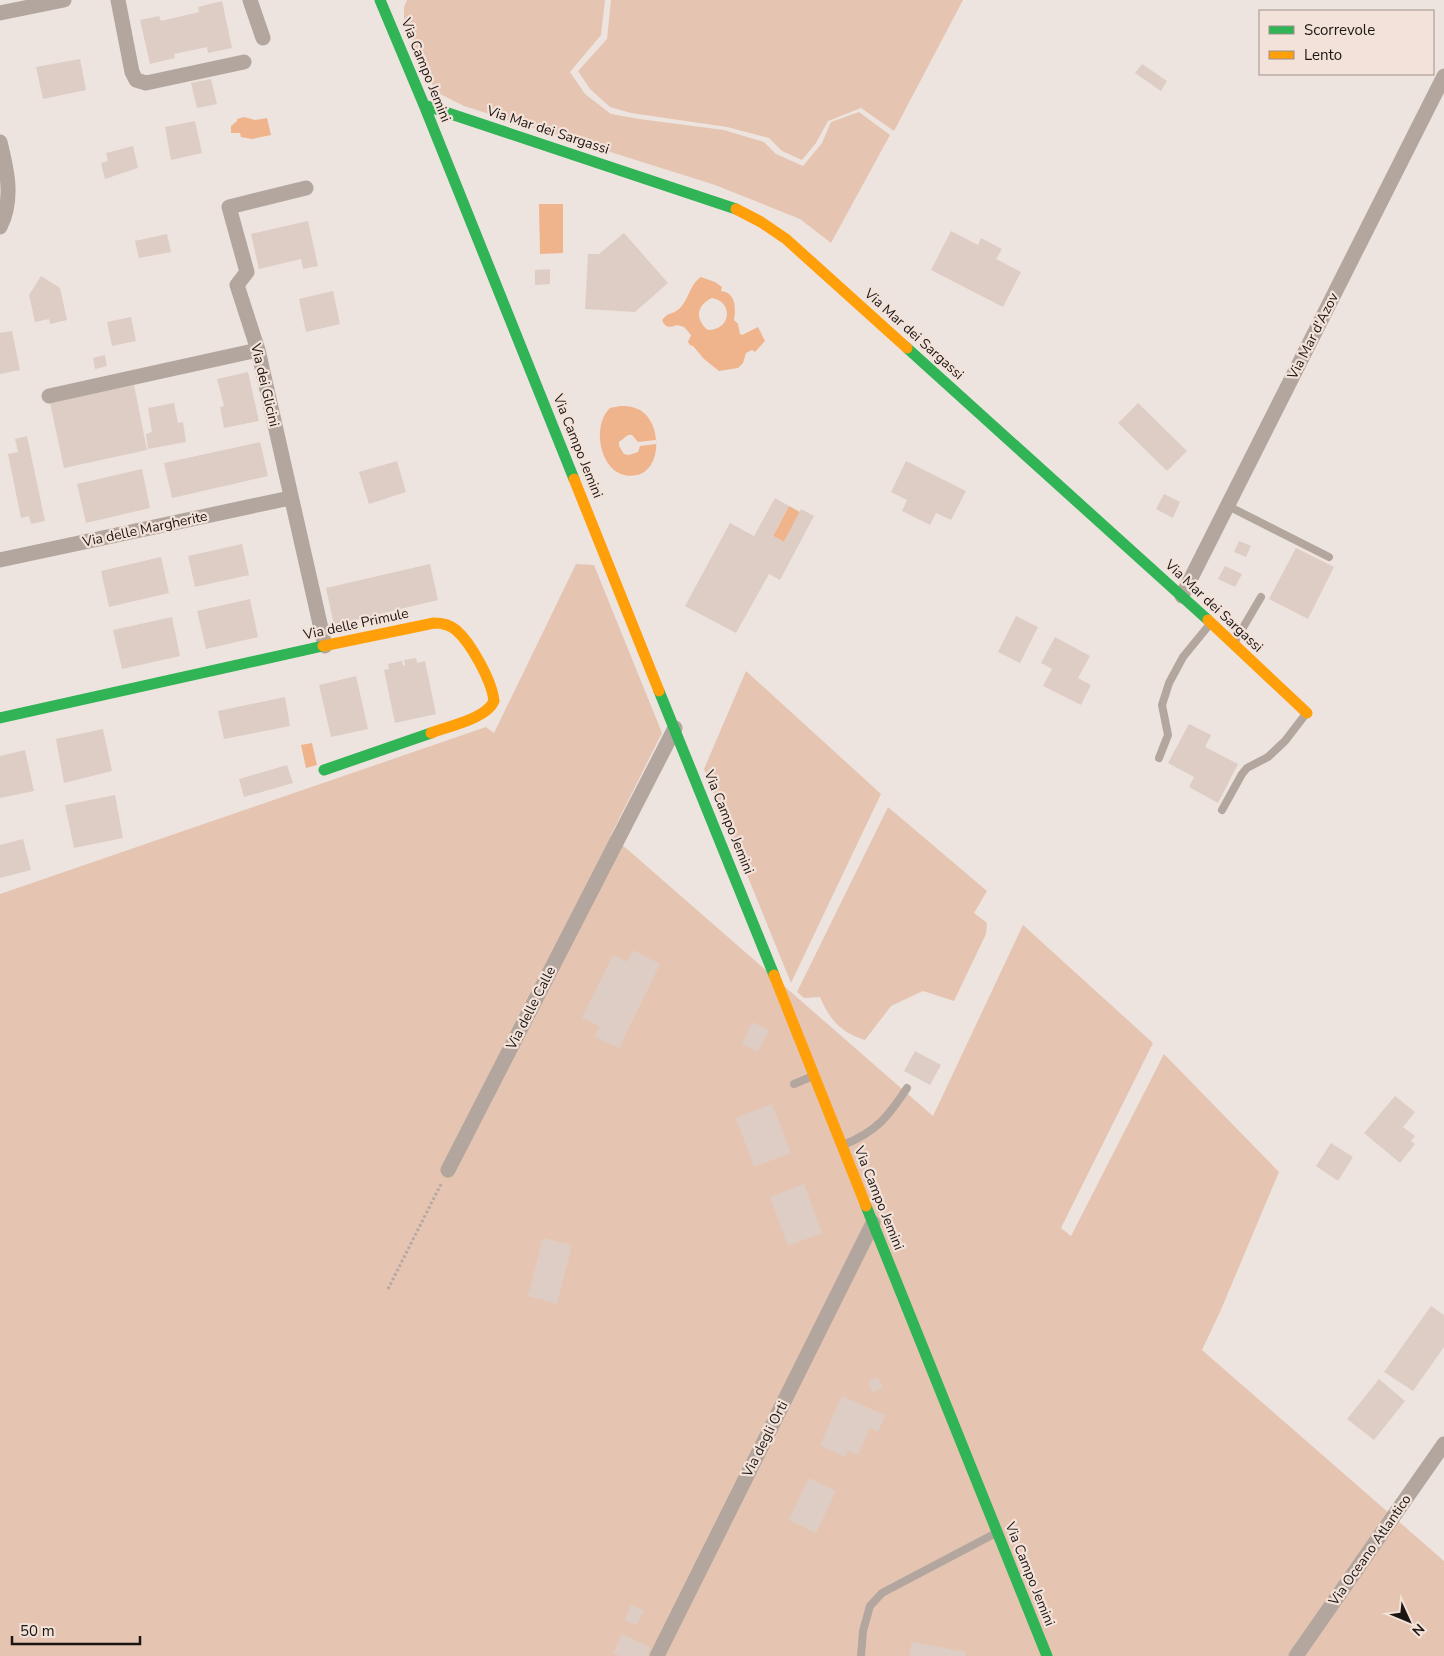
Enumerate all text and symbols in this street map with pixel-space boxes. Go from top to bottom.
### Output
legend [1259,10,1434,75]
street label: Via Campo Jemini [396,14,455,125]
text: Scorrevole [1304,20,1375,40]
text: Lento [1304,45,1342,65]
street label: Via Mar dei Sargassi [483,101,612,159]
street label: Via Mar dei Sargassi [859,284,968,384]
street label: Via Mar d'Azov [1283,289,1343,383]
street label: Via dei Glicini [246,341,284,428]
street label: Via Campo Jemini [548,390,607,501]
street label: Via delle Margherite [80,506,209,552]
street label: Via Mar dei Sargassi [1160,555,1267,656]
street label: Via delle Primule [301,604,410,645]
street label: Via Campo Jemini [699,766,758,877]
street label: Via delle Calle [501,963,560,1054]
street label: Via Campo Jemini [849,1142,908,1253]
street label: Via degli Orti [737,1398,792,1481]
street label: Via Oceano Atlantico [1324,1490,1416,1610]
street label: Via Campo Jemini [1000,1518,1059,1629]
north arrow [1384,1596,1434,1646]
scale bar [12,1614,140,1646]
text: N [1408,1619,1428,1640]
text: 50 m [20,1621,55,1641]

